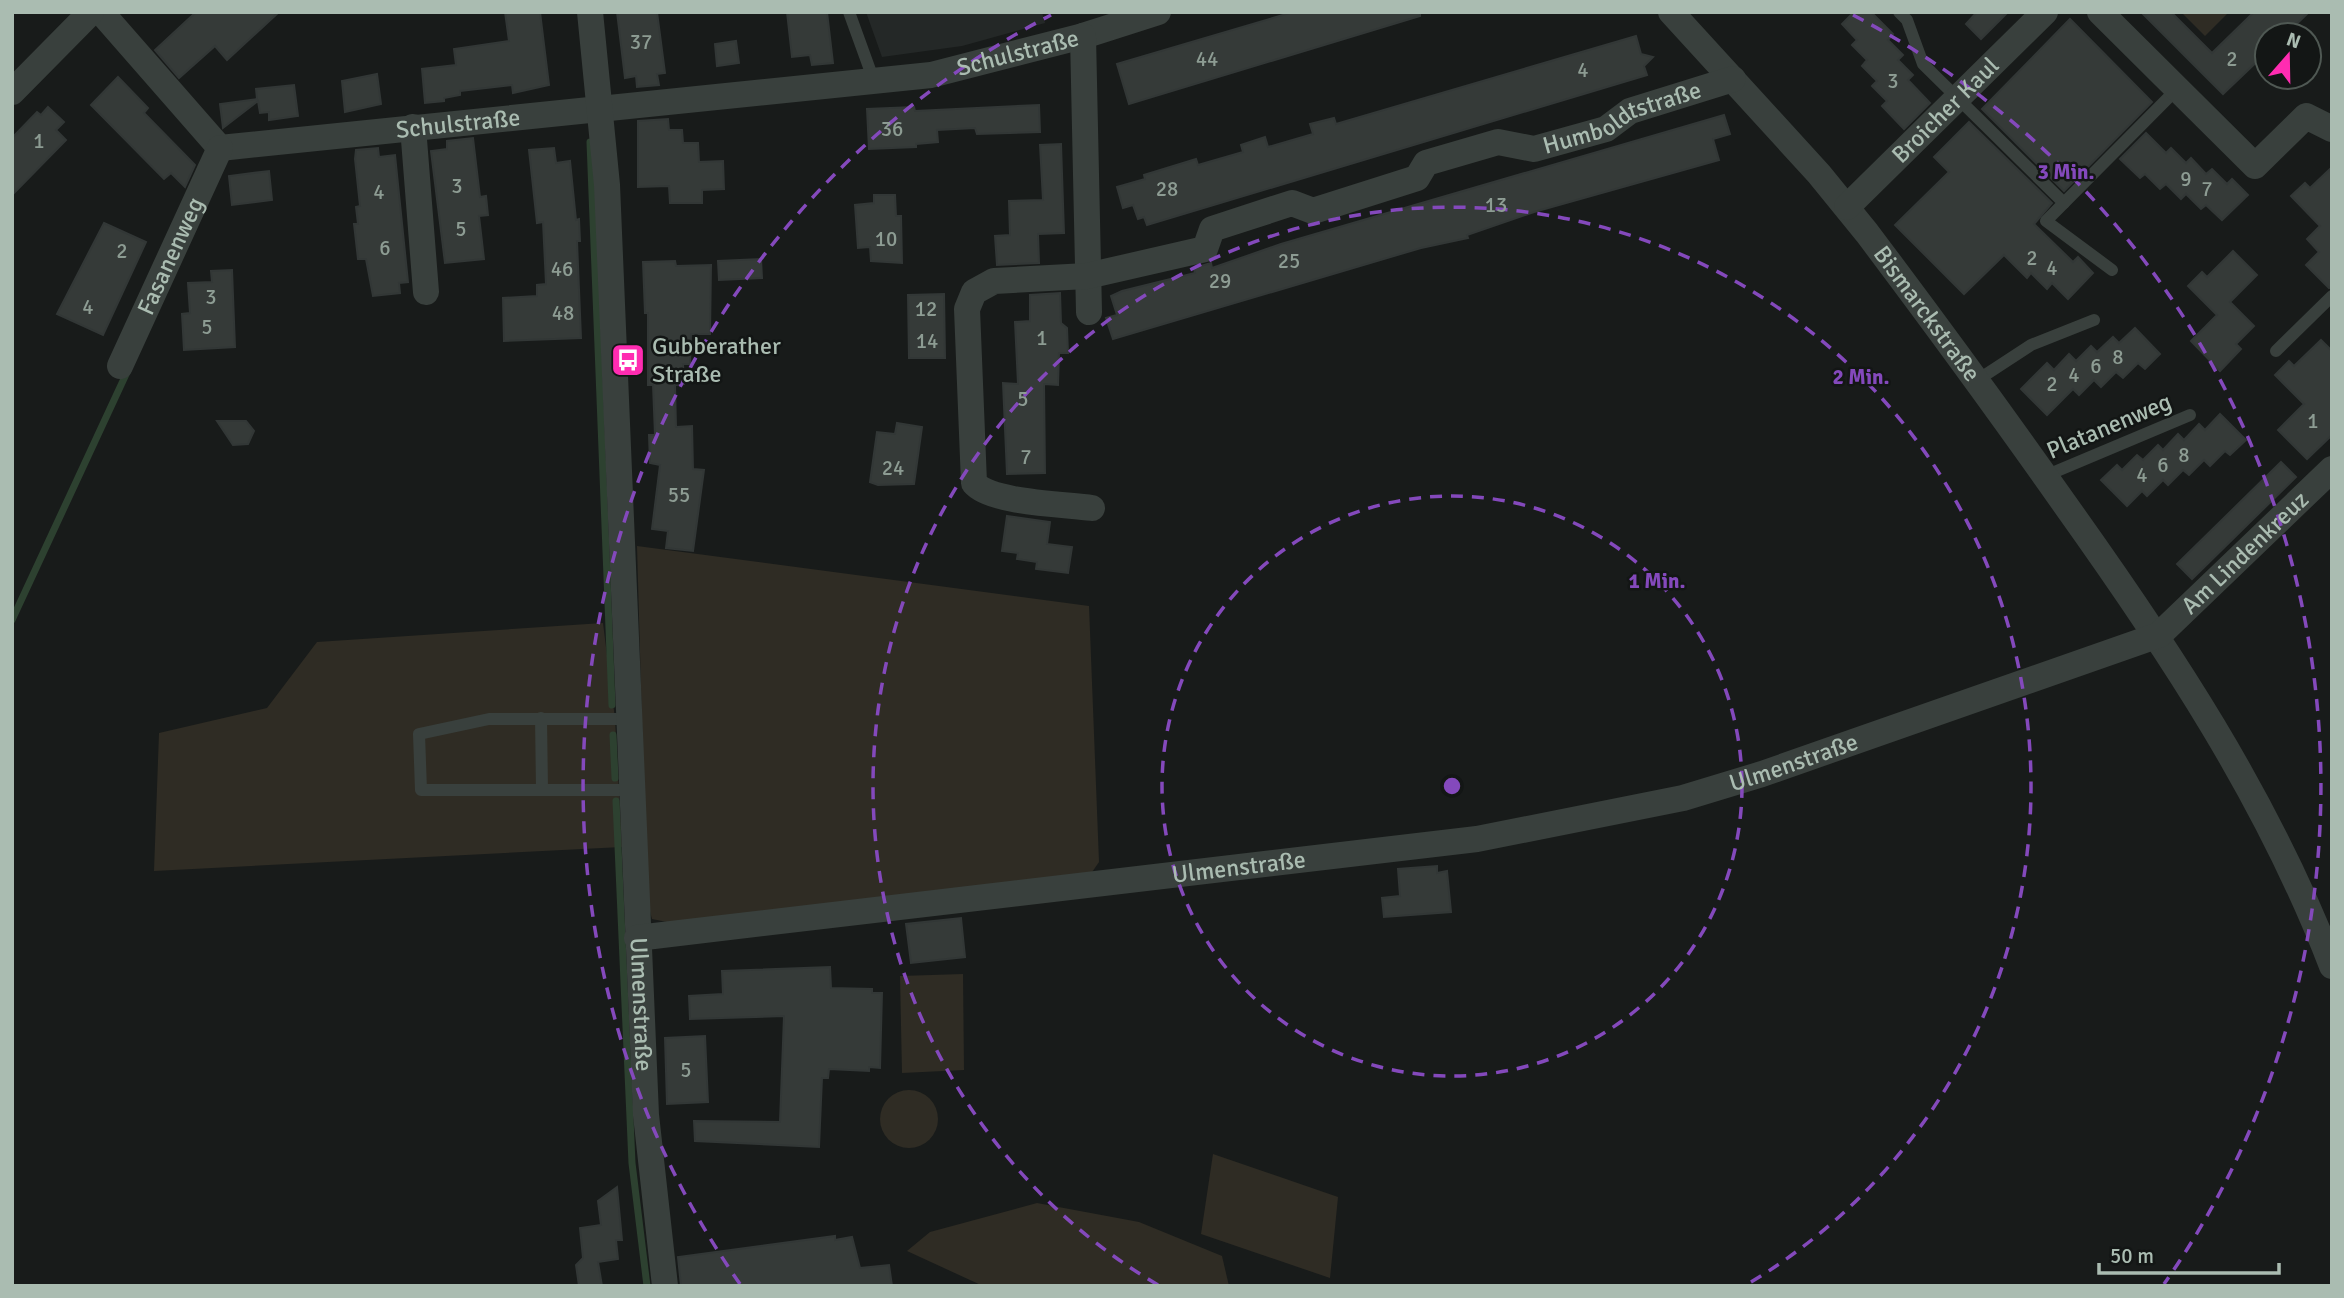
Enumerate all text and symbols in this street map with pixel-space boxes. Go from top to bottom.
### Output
north arrow [2253,21,2323,91]
street label: Schulstraße [954,23,1082,83]
text: N [2283,27,2304,55]
house number: 37 [630,29,652,55]
house number: 44 [1196,46,1218,72]
house number: 2 [2226,46,2238,72]
street label: Broicher Kaul [1885,51,2005,170]
house number: 4 [1577,57,1589,83]
house number: 3 [1887,68,1899,94]
street label: Humboldtstraße [1539,75,1705,161]
street label: Schulstraße [394,102,522,145]
house number: 36 [881,116,903,142]
house number: 1 [33,128,45,154]
text: 3 Min. [2037,159,2095,185]
house number: 9 [2180,166,2192,192]
house number: 3 [451,173,463,199]
house number: 28 [1156,176,1178,202]
house number: 7 [2201,176,2213,202]
house number: 4 [373,179,385,205]
street label: Fasanenweg [131,192,210,320]
house number: 13 [1485,192,1507,218]
house number: 5 [455,216,467,242]
house number: 10 [875,226,897,252]
house number: 6 [379,235,391,261]
house number: 2 [116,238,128,264]
street label: Bismarckstraße [1867,240,1987,387]
house number: 2 [2026,245,2038,271]
house number: 25 [1278,248,1300,274]
house number: 4 [2046,255,2058,281]
house number: 46 [551,256,573,282]
house number: 29 [1209,268,1231,294]
house number: 3 [205,284,217,310]
house number: 4 [82,294,94,320]
house number: 12 [915,296,937,322]
house number: 48 [552,300,574,326]
house number: 5 [201,314,213,340]
house number: 1 [1036,325,1048,351]
house number: 14 [916,328,938,354]
place label: Gubberather Straße [652,331,781,389]
bus stop icon: Gubberather Straße [609,341,647,379]
house number: 8 [2112,344,2124,370]
house number: 6 [2090,353,2102,379]
house number: 4 [2068,362,2080,388]
text: 2 Min. [1832,364,1890,390]
house number: 2 [2046,371,2058,397]
house number: 5 [1017,386,1029,412]
street label: Platanenweg [2042,386,2176,466]
house number: 1 [2307,408,2319,434]
house number: 8 [2178,442,2190,468]
house number: 7 [1020,444,1032,470]
house number: 6 [2157,452,2169,478]
house number: 24 [882,455,904,481]
house number: 4 [2136,462,2148,488]
house number: 55 [668,482,690,508]
street label: Am Lindenkreuz [2175,485,2315,621]
text: 1 Min. [1628,568,1686,594]
street label: Ulmenstraße [1726,727,1862,798]
centre of rings [1440,774,1464,798]
street label: Ulmenstraße [1170,844,1307,890]
street label: Ulmenstraße [624,937,659,1072]
house number: 5 [680,1057,692,1083]
scale bar [2099,1232,2279,1276]
text: 50 m [2110,1243,2154,1269]

